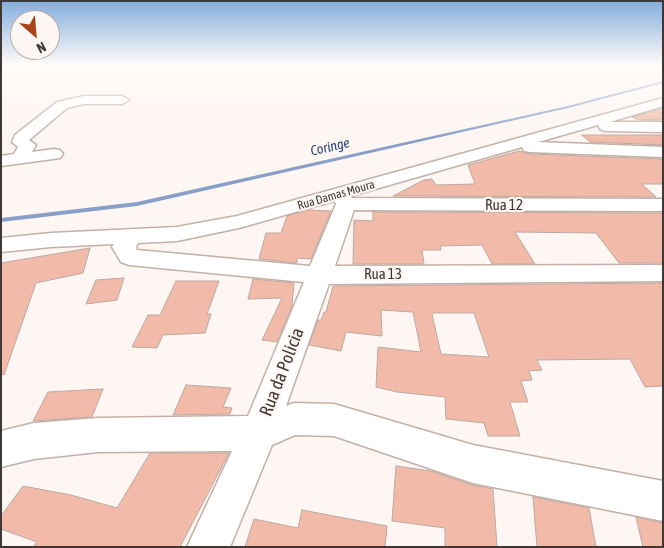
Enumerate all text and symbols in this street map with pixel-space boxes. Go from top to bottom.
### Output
north arrow [10,10,60,60]
text: N [34,38,49,56]
water label: Coringe [309,134,351,160]
street label: Rua Damas Moura [296,177,376,213]
street label: Rua 12 [485,196,523,214]
street label: Rua 13 [364,265,402,283]
street label: Rua da Policia [255,325,309,419]

